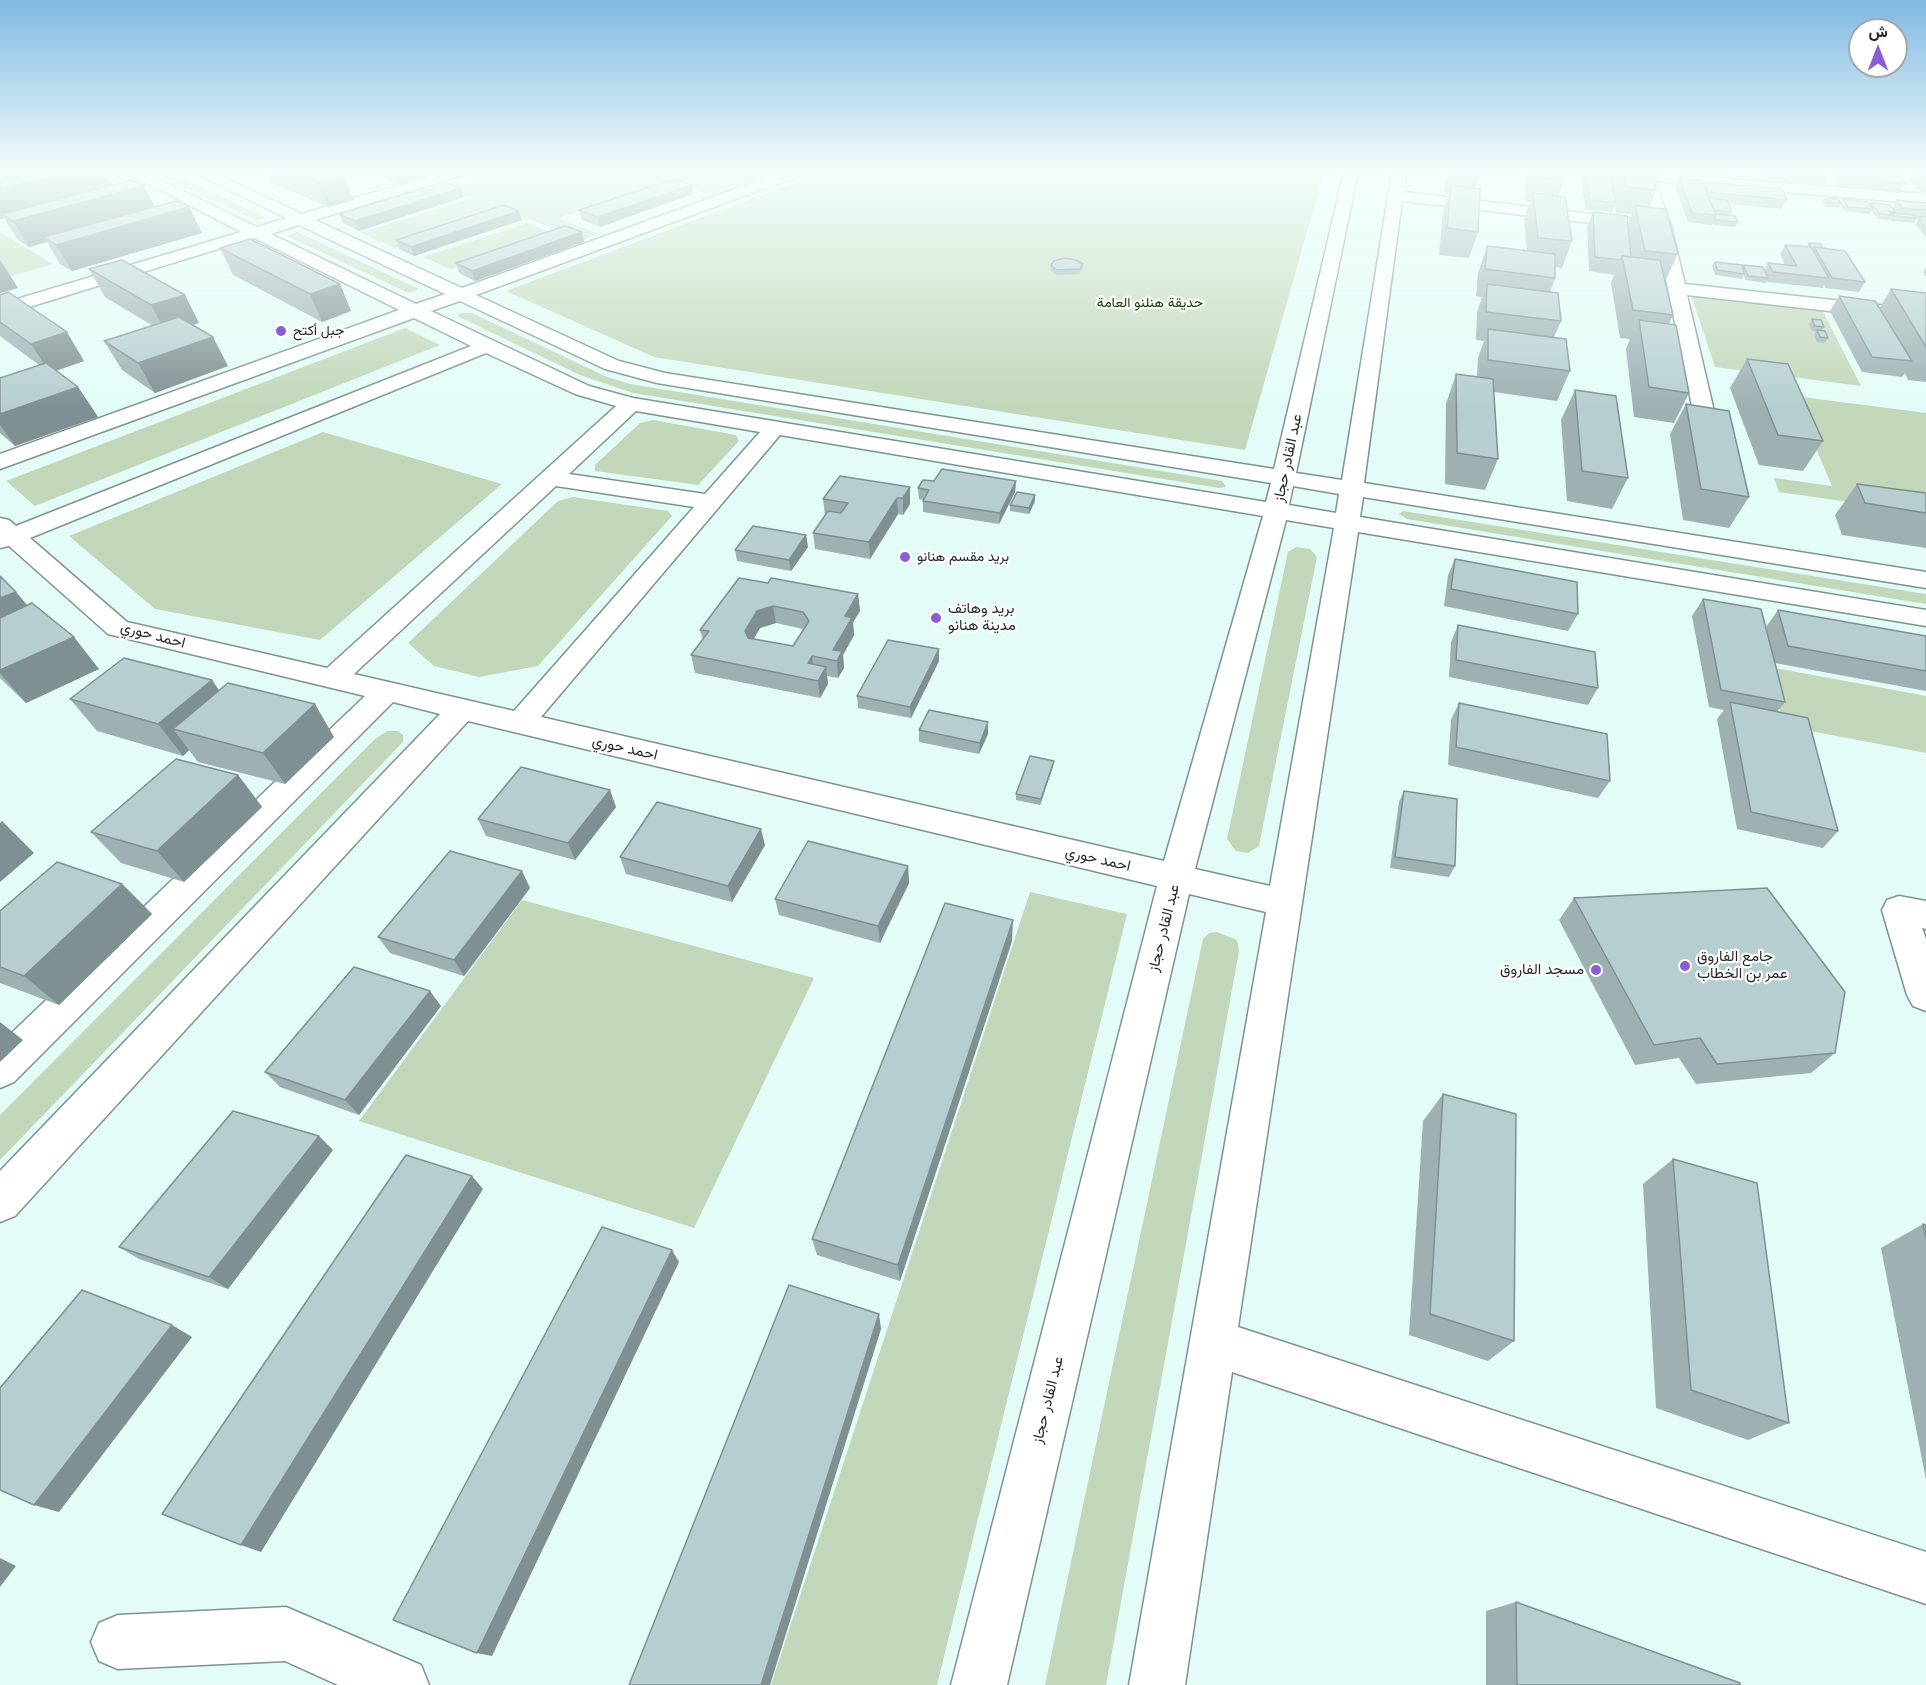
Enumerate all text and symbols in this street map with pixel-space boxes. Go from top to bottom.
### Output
north arrow [1848,18,1908,78]
text: ش [1868,22,1888,41]
park label: حديقة هنلنو العامة [1097,295,1203,311]
place label: جبل أكتح [293,323,344,339]
marker: جبل أكتح [274,324,288,338]
street label: عبد القادر حجاز [1270,412,1306,504]
place label: بريد مقسم هنانو [917,549,1009,565]
marker: بريد مقسم هنانو [898,550,912,564]
place label: بريد وهاتف مدينة هنانو [948,600,1016,635]
marker: بريد وهاتف مدينة هنانو [929,611,943,625]
street label: احمد حوري [119,618,187,652]
street label: احمد حوري [591,732,659,764]
street label: احمد حوري [1064,843,1132,875]
street label: عبد القادر حجاز [1144,882,1184,974]
place label: جامع الفاروق عمر بن الخطاب [1697,948,1788,983]
marker: جامع الفاروق عمر بن الخطاب [1678,959,1692,973]
place label: مسجد الفاروق [1500,961,1584,979]
marker: مسجد الفاروق [1589,963,1603,977]
street label: عبد القادر حجاز [1028,1354,1068,1446]

